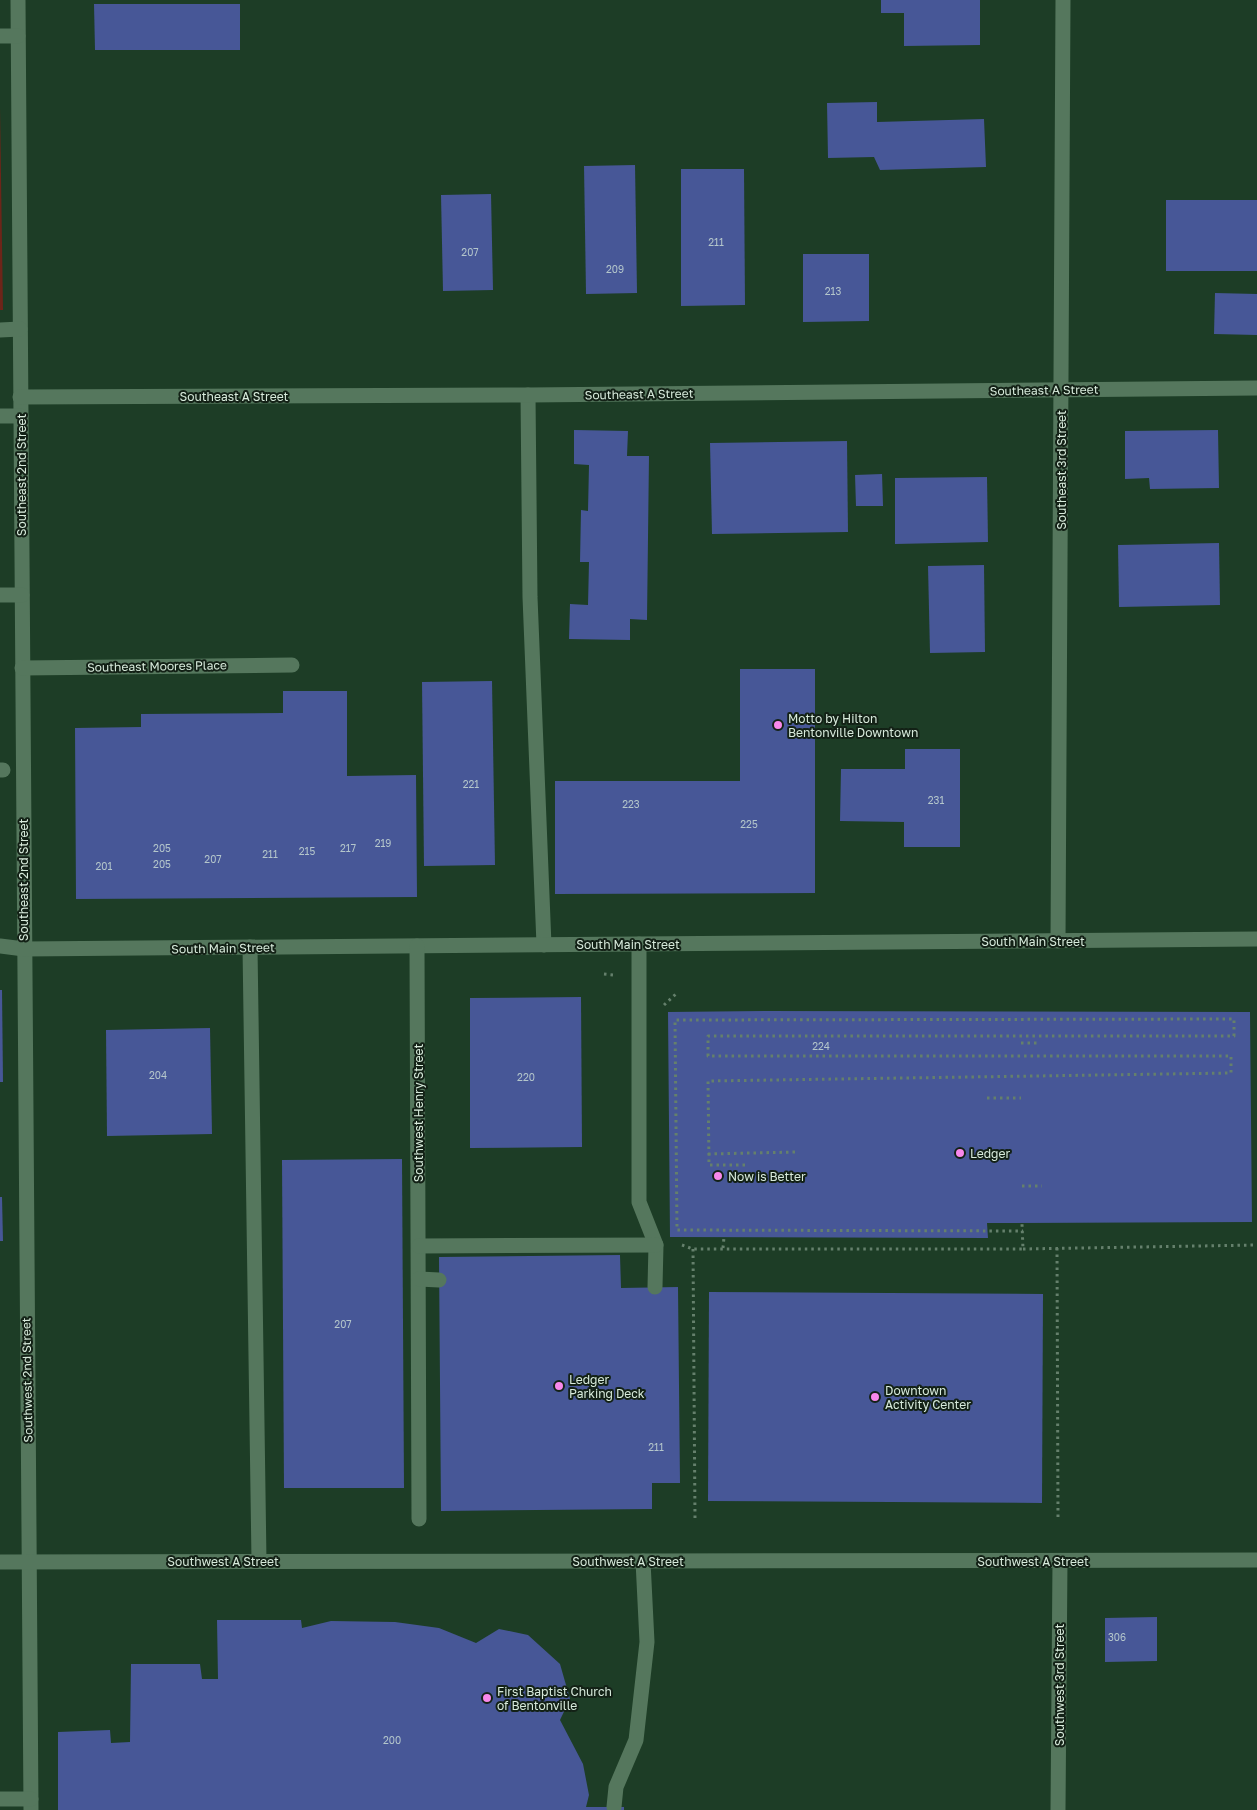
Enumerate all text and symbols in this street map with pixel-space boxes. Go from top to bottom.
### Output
house number: 211 [708,236,724,248]
house number: 207 [461,246,479,258]
house number: 209 [606,263,624,275]
house number: 213 [825,285,841,297]
street label: Southeast A Street [989,382,1099,398]
street label: Southeast A Street [584,386,694,402]
street label: Southeast A Street [180,389,289,404]
street label: Southeast 3rd Street [1054,410,1069,530]
street label: Southeast 2nd Street [14,414,29,536]
street label: Southeast Moores Place [87,657,227,675]
place label: Motto by Hilton Bentonville Downtown [788,711,918,740]
marker: Motto by Hilton Bentonville Downtown [772,719,784,731]
house number: 221 [463,778,479,790]
house number: 231 [928,794,944,806]
house number: 223 [622,798,640,810]
house number: 225 [740,818,758,830]
street label: Southeast 2nd Street [16,819,31,941]
house number: 219 [375,837,391,849]
house number: 205 [153,842,171,854]
house number: 217 [340,842,356,854]
house number: 215 [299,845,315,857]
house number: 211 [262,848,278,860]
house number: 207 [204,853,222,865]
house number: 205 [153,858,171,870]
house number: 201 [96,860,113,872]
street label: South Main Street [981,934,1085,949]
street label: South Main Street [576,937,680,952]
street label: South Main Street [171,940,275,956]
house number: 224 [812,1040,830,1052]
street label: Southwest Henry Street [411,1043,426,1182]
house number: 204 [149,1069,167,1081]
house number: 220 [517,1071,535,1083]
place label: Ledger [970,1146,1010,1161]
marker: Ledger [954,1147,966,1159]
place label: Now is Better [728,1169,806,1184]
marker: Now is Better [712,1170,724,1182]
street label: Southwest 2nd Street [18,1317,36,1443]
house number: 207 [334,1318,352,1330]
place label: Ledger Parking Deck [569,1372,645,1401]
marker: Ledger Parking Deck [553,1380,565,1392]
place label: Downtown Activity Center [885,1383,971,1412]
marker: Downtown Activity Center [869,1391,881,1403]
house number: 211 [648,1441,664,1453]
street label: Southwest A Street [167,1554,279,1569]
street label: Southwest A Street [572,1554,684,1569]
street label: Southwest A Street [977,1554,1089,1569]
street label: Southwest 3rd Street [1052,1624,1067,1746]
house number: 306 [1108,1631,1126,1643]
place label: First Baptist Church of Bentonville [497,1684,612,1713]
marker: First Baptist Church of Bentonville [481,1692,493,1704]
house number: 200 [383,1734,401,1746]

